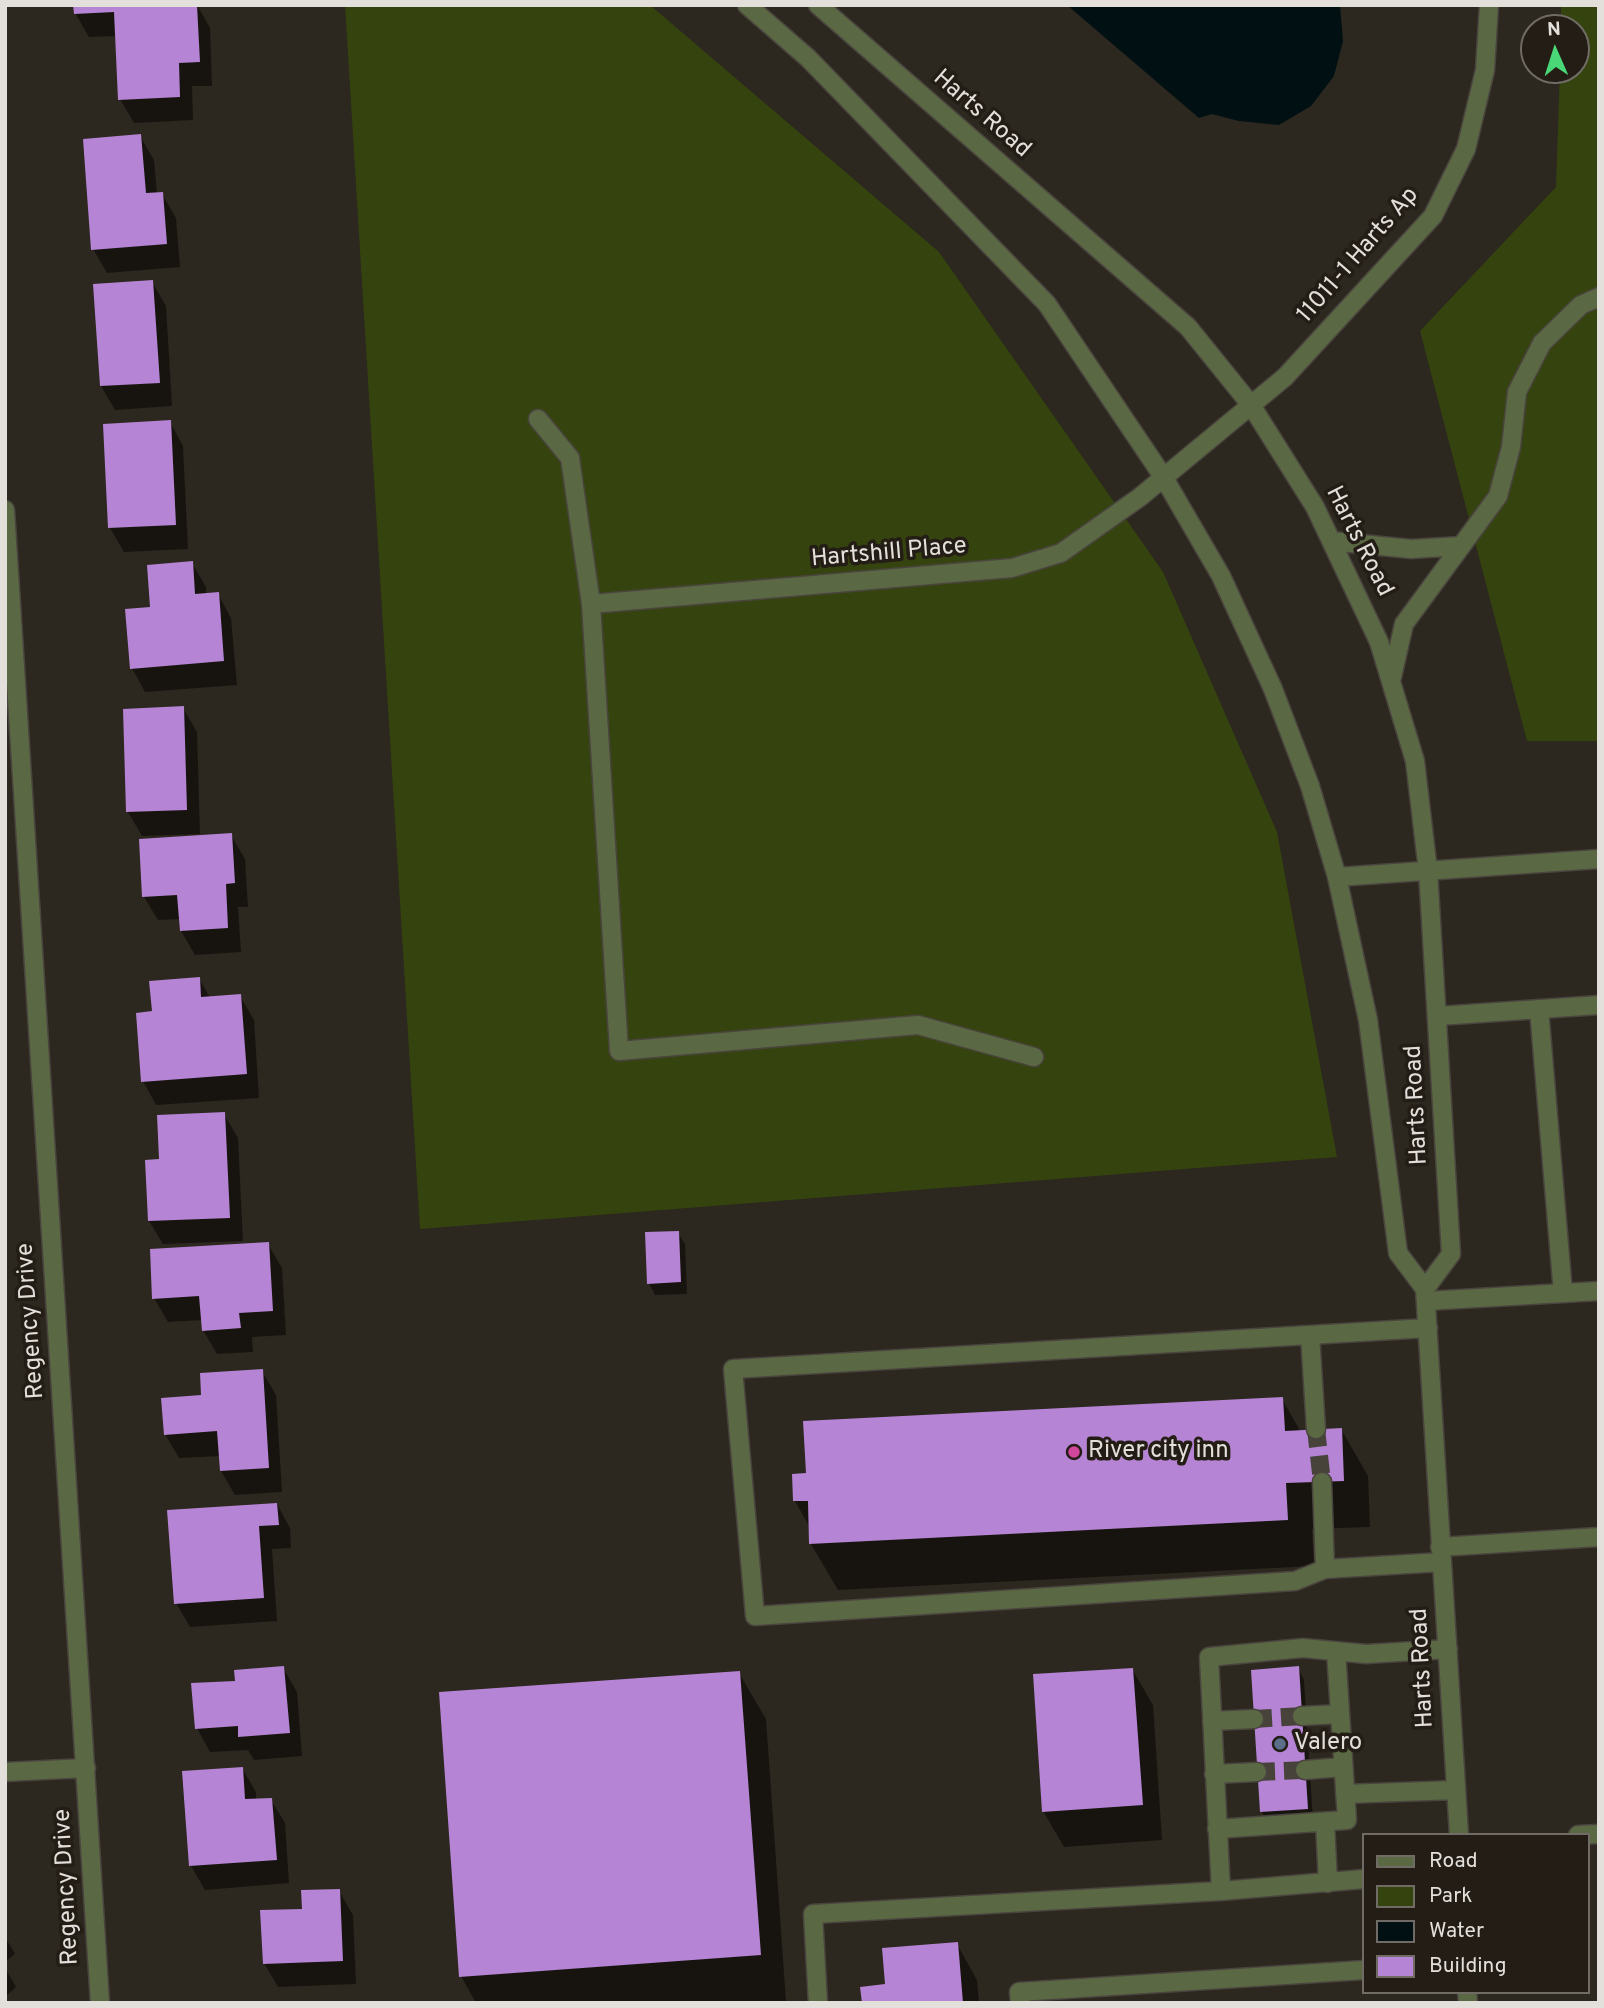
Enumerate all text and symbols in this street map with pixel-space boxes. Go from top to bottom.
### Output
north arrow [1520,14,1590,84]
text: N [1547,18,1561,42]
street label: Harts Road [926,65,1036,165]
street label: 11011-1 Harts Ap [1292,182,1426,330]
street label: Harts Road [1318,482,1398,602]
street label: Hartshill Place [810,533,968,575]
street label: Harts Road [1400,1044,1436,1166]
street label: Regency Drive [12,1242,52,1400]
place label: River city inn [1088,1438,1229,1466]
marker: River city inn [1066,1444,1082,1460]
street label: Harts Road [1406,1607,1442,1729]
place label: Valero [1294,1730,1362,1758]
marker: Valero [1272,1736,1288,1752]
street label: Regency Drive [50,1808,86,1966]
legend [1362,1833,1590,1994]
text: Road [1429,1848,1478,1875]
text: Park [1429,1883,1472,1910]
text: Water [1429,1918,1484,1945]
text: Building [1429,1953,1507,1980]

